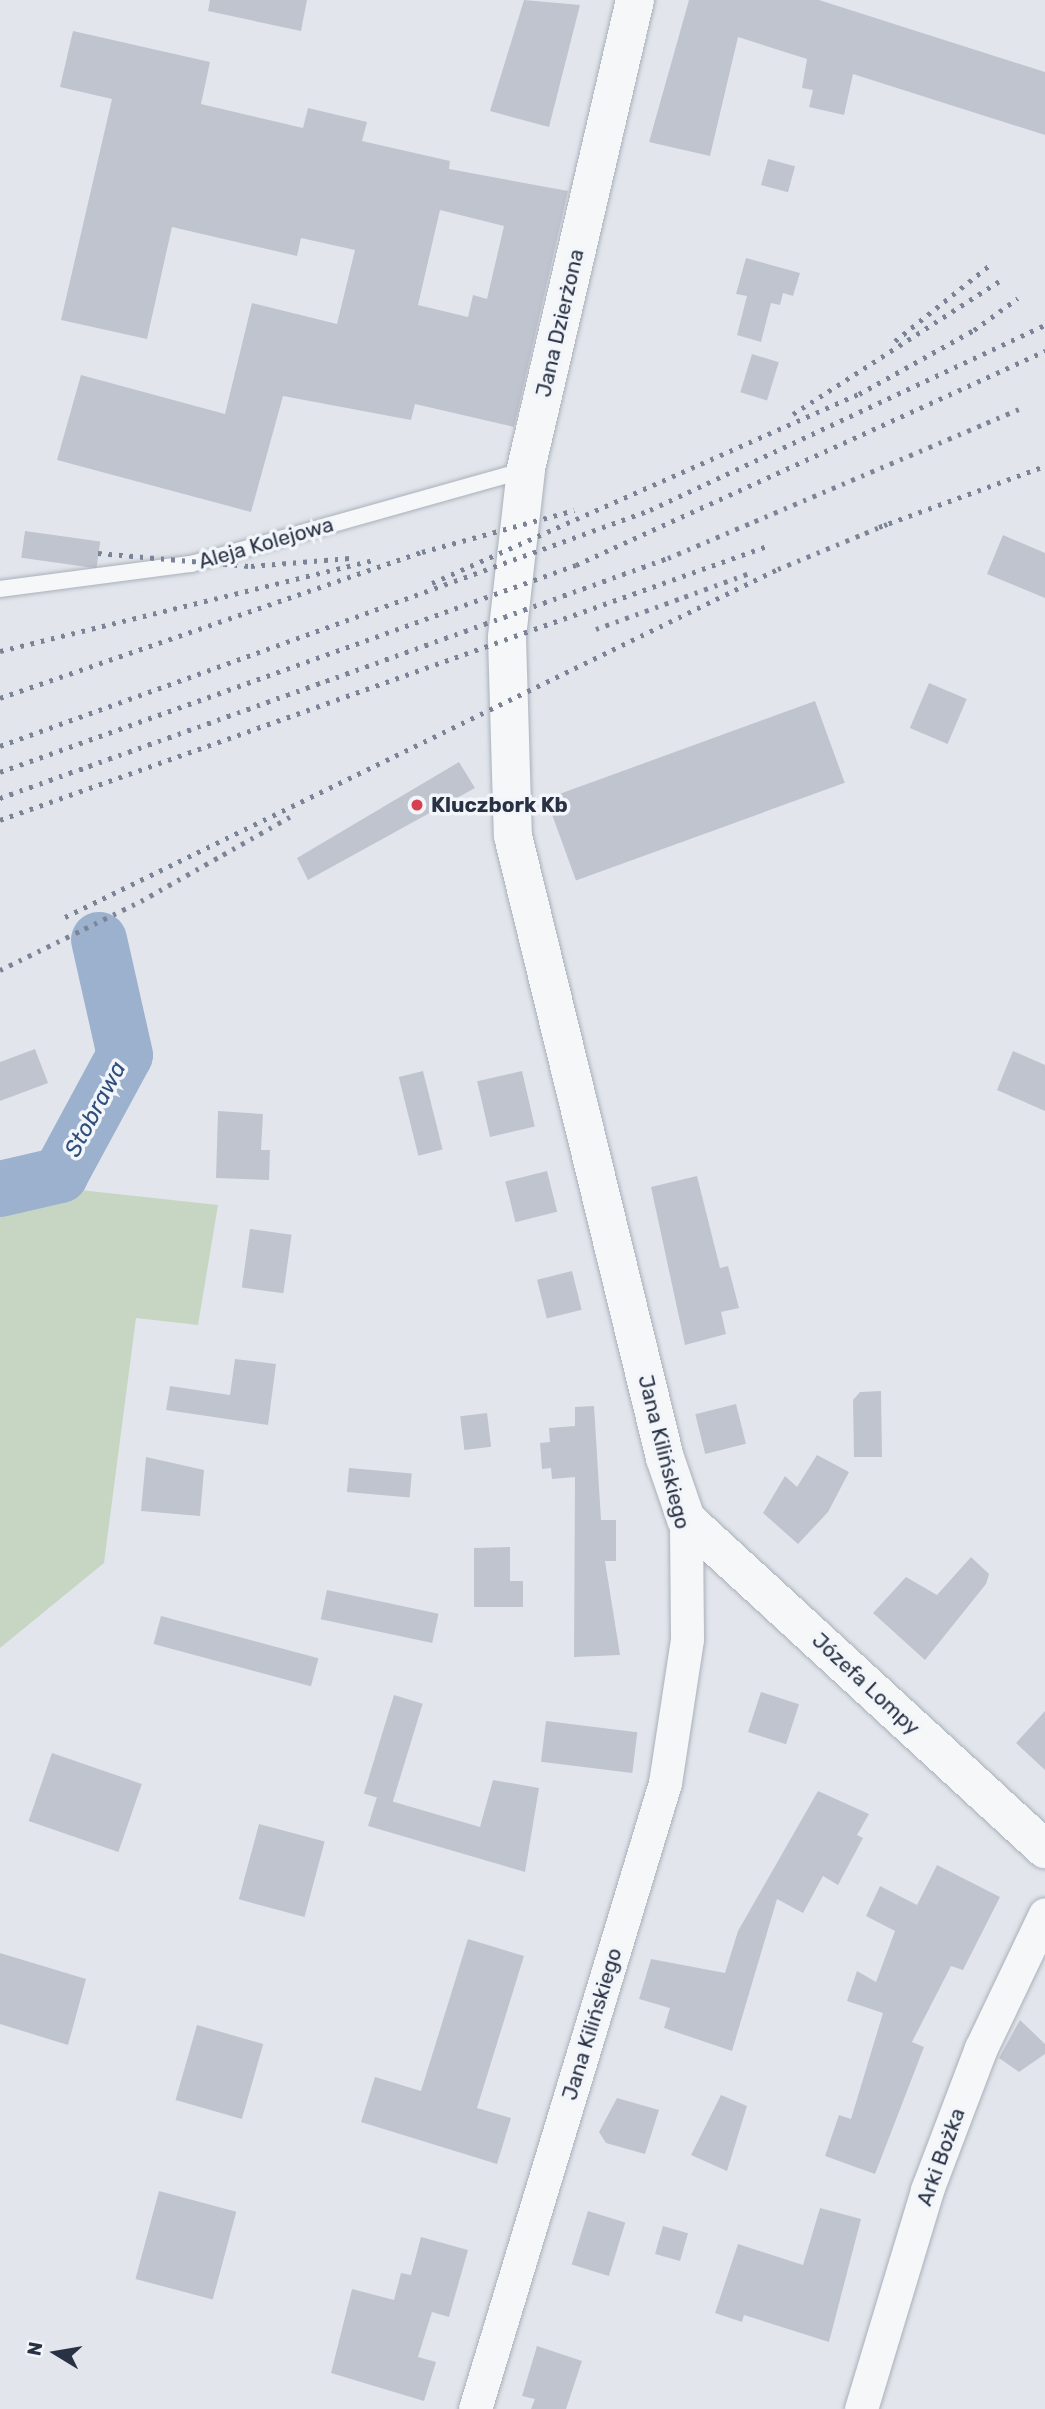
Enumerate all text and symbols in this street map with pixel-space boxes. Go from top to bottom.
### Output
street label: Jana Dzierżona [531,247,589,399]
street label: Aleja Kolejowa [196,512,336,574]
place label: Kluczbork Kb [431,792,568,818]
marker: Kluczbork Kb [409,797,425,813]
water label: Stobrawa [58,1057,132,1161]
street label: Jana Kilińskiego [633,1372,695,1532]
street label: Józefa Lompy [807,1628,925,1740]
street label: Jana Kilińskiego [557,1945,627,2103]
street label: Arki Bożka [912,2105,970,2209]
north arrow [21,2318,91,2388]
text: N [22,2340,47,2358]

